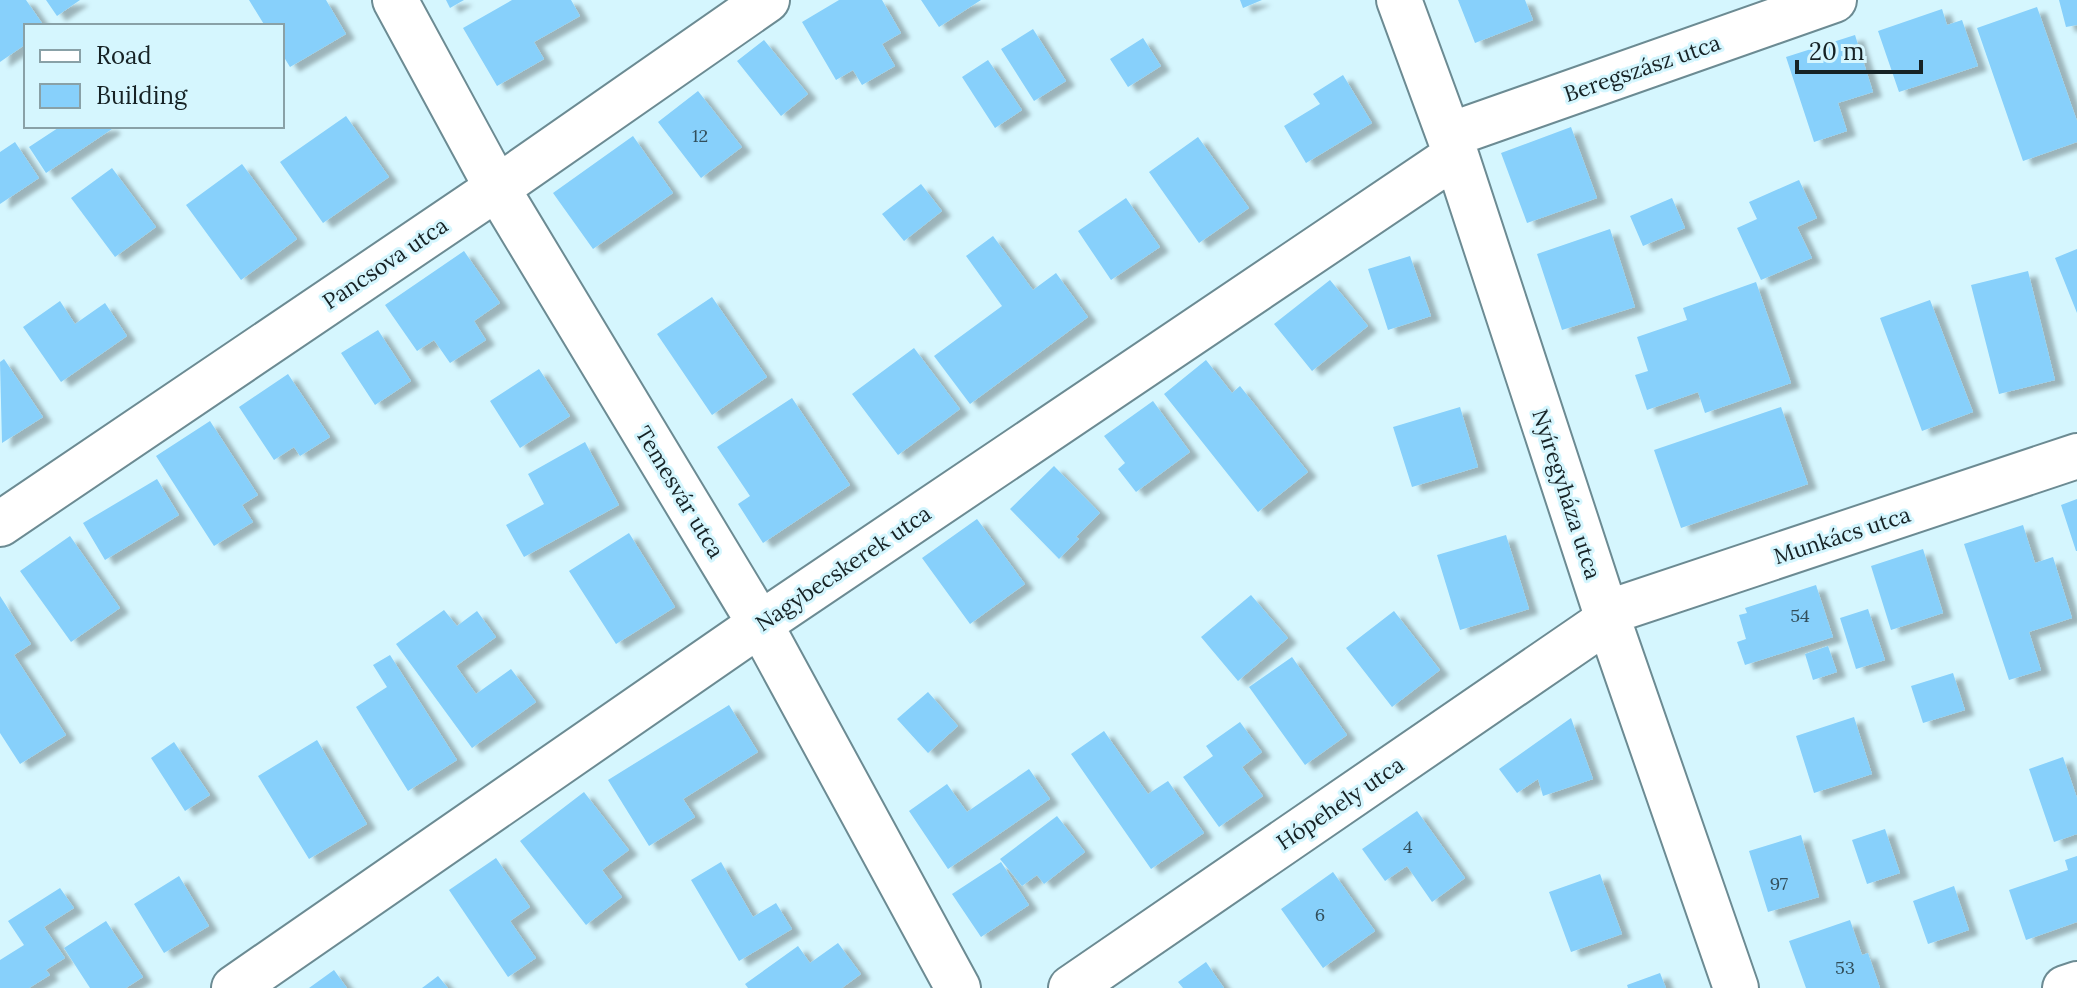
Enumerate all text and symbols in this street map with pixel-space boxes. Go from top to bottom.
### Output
legend [24,24,284,128]
scale bar [1797,24,1921,74]
street label: Beregszász utca [1560,28,1724,108]
text: 20 m [1809,36,1865,67]
text: Road [96,40,152,71]
text: Building [96,80,188,111]
house number: 12 [692,124,708,147]
street label: Pancsova utca [317,211,453,315]
street label: Nyíregyháza utca [1526,405,1608,583]
street label: Temesvár utca [630,421,730,563]
street label: Nagybecskerek utca [750,499,936,637]
street label: Munkács utca [1770,500,1914,570]
house number: 54 [1790,604,1810,627]
street label: Hópehely utca [1271,750,1409,856]
house number: 4 [1403,835,1413,858]
house number: 97 [1770,872,1788,895]
house number: 6 [1315,903,1325,926]
house number: 53 [1835,956,1855,979]

